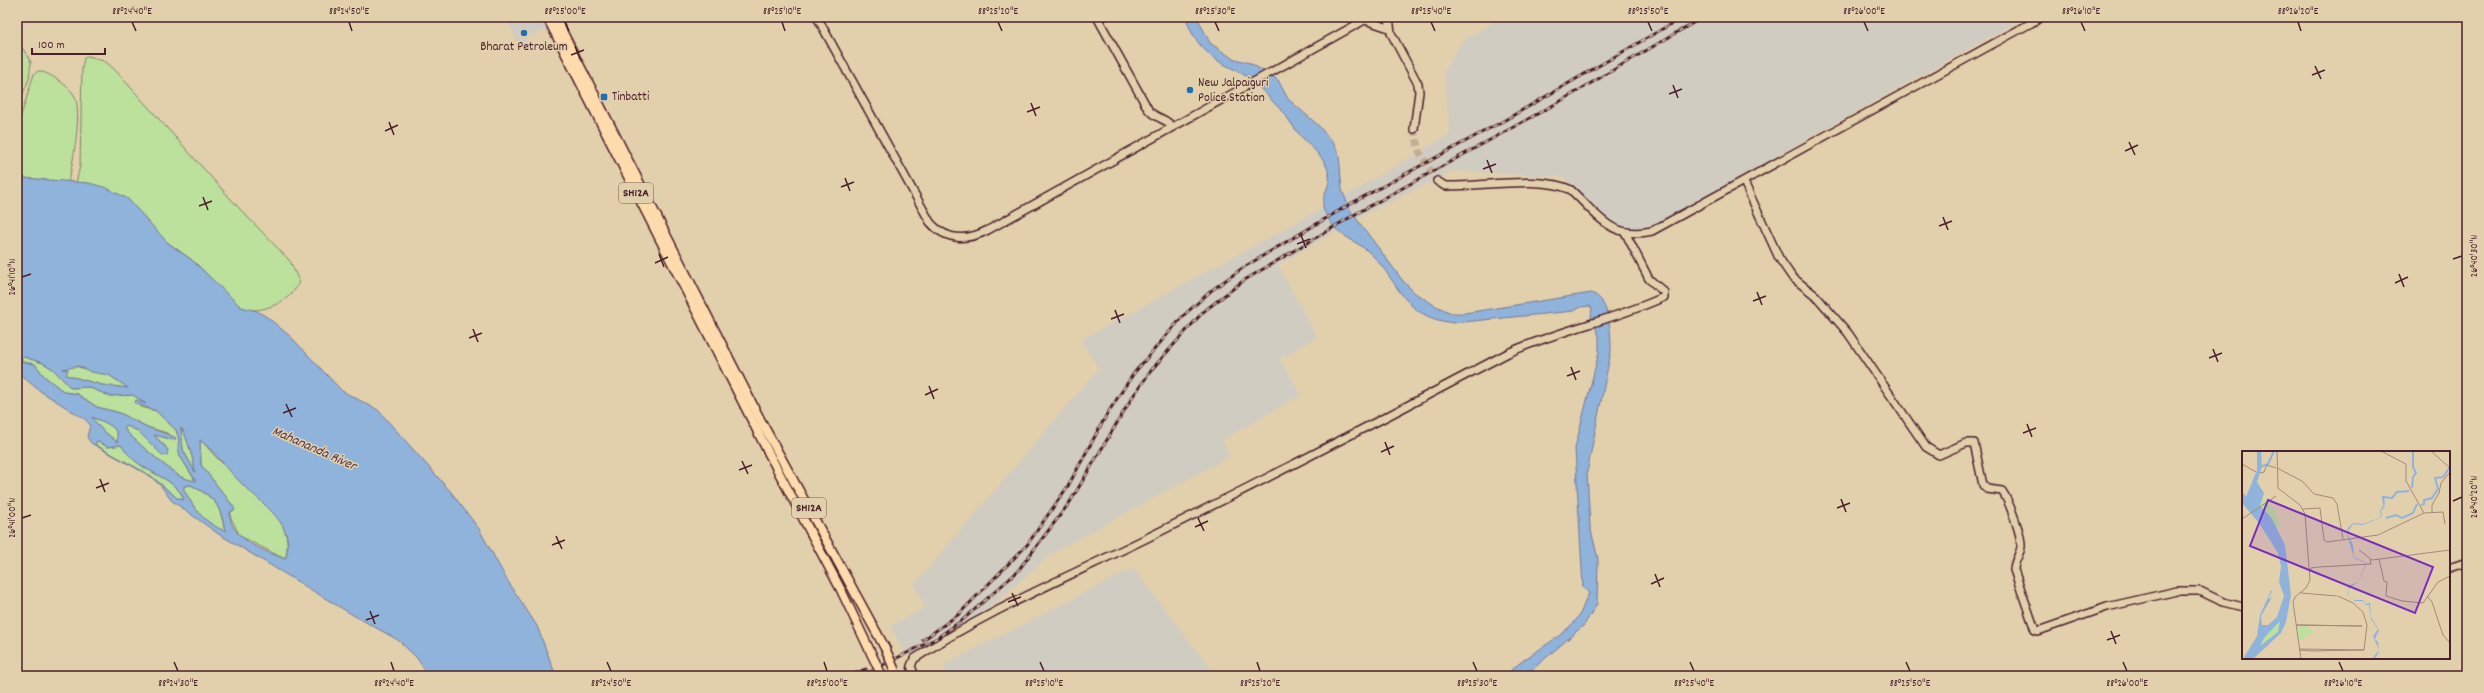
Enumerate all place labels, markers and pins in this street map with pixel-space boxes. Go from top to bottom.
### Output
marker: Bharat Petroleum [519,28,529,38]
place label: Bharat Petroleum [480,38,568,57]
place label: New Jalpaiguri Police Station [1198,74,1269,108]
marker: New Jalpaiguri Police Station [1185,85,1195,95]
place label: Tinbatti [612,88,650,107]
marker: Tinbatti [599,92,609,102]

